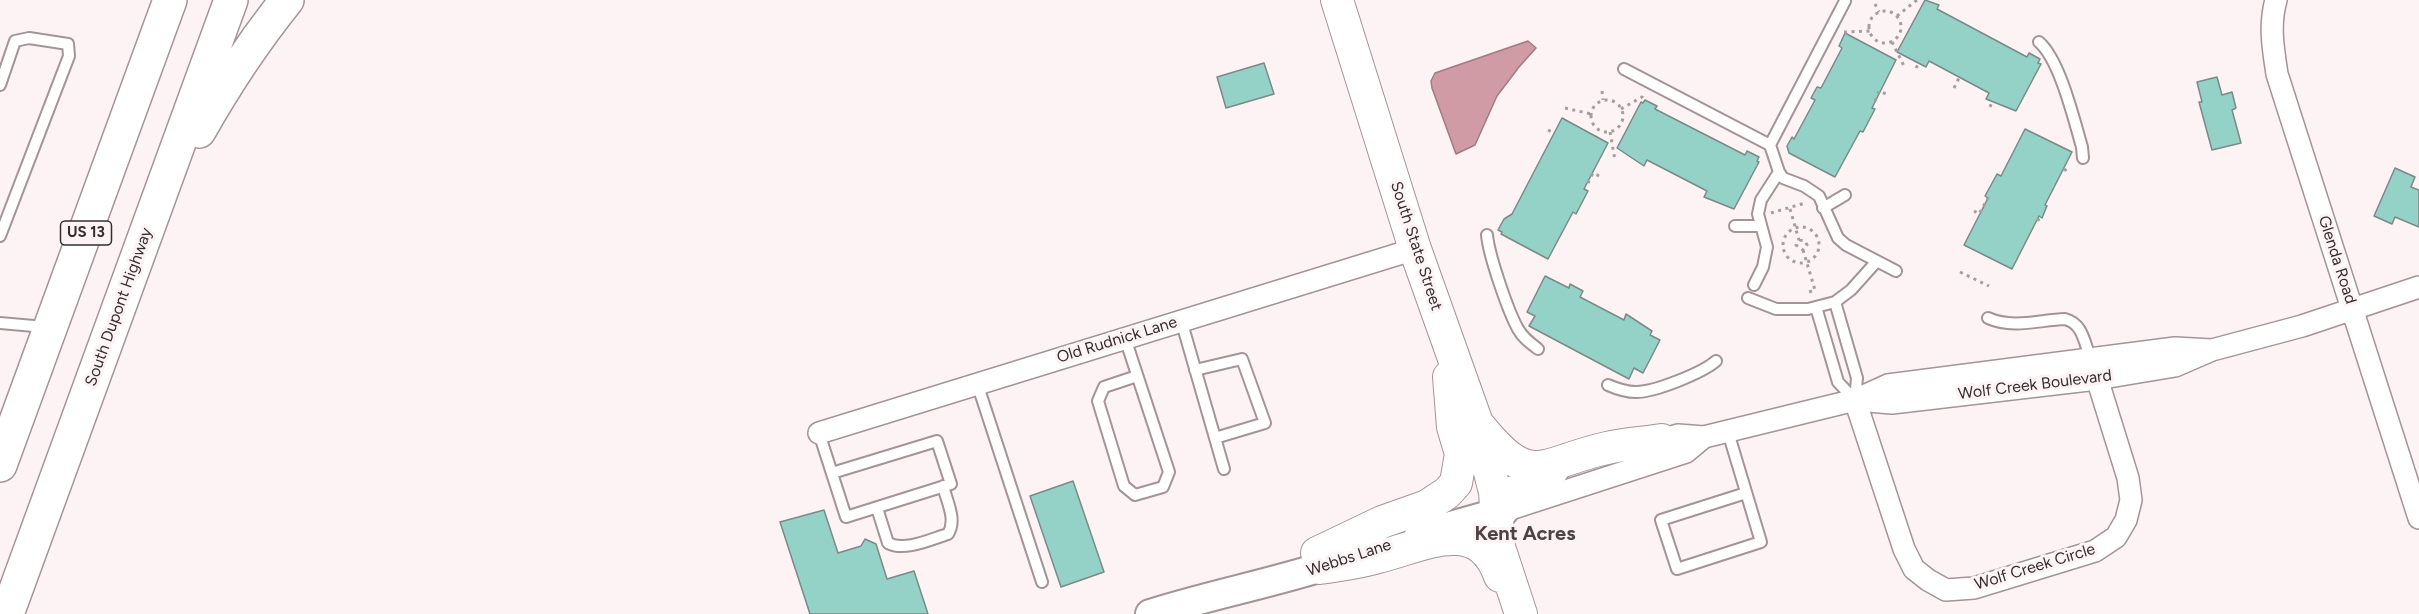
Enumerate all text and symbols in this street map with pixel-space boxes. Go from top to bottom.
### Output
street label: South State Street [1386,179,1446,313]
street label: Glenda Road [2314,213,2360,307]
road number: US 13 [60,221,112,245]
street label: South Dupont Highway [81,225,157,389]
street label: Old Rudnick Lane [1055,313,1179,367]
street label: Wolf Creek Boulevard [1957,366,2113,404]
district label: Kent Acres [1475,522,1575,546]
street label: Webbs Lane [1304,535,1394,581]
street label: Wolf Creek Circle [1972,540,2098,594]

